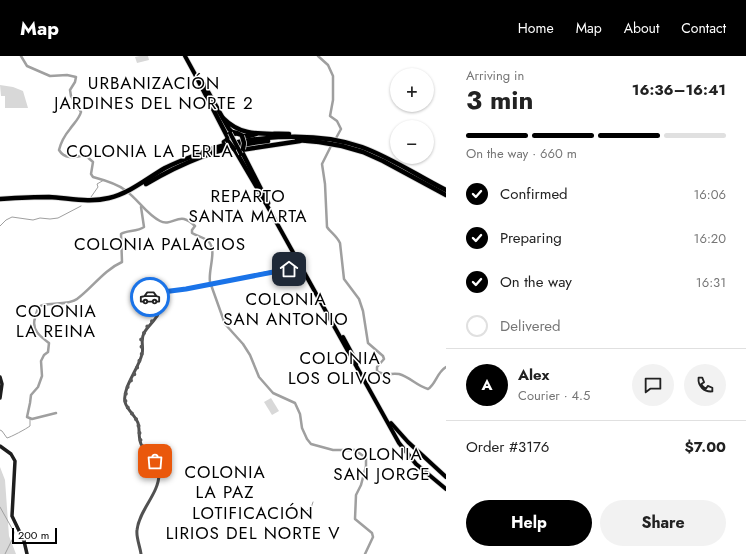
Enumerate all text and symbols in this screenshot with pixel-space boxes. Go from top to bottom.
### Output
text: Map [20,15,59,42]
text: Home [518,18,554,38]
text: Map [576,18,602,38]
text: About [624,18,659,38]
text: Contact [681,18,726,38]
text: Arriving in [466,66,524,85]
map controls [390,68,434,164]
button: + [390,68,434,112]
district label: URBANIZACIÓN JARDINES DEL NORTE 2 [52,71,254,115]
text: 16:36–16:41 [632,79,726,101]
text: 3 min [466,81,533,119]
button: − [390,120,434,164]
district label: COLONIA LA PERLA [66,139,234,163]
text: On the way · 660 m [466,144,577,163]
icon: check [466,183,488,205]
text: Confirmed [500,183,568,205]
district label: REPARTO SANTA MARTA [188,184,308,228]
text: 16:06 [693,185,726,204]
icon: check [466,227,488,249]
text: Preparing [500,227,562,249]
text: 16:20 [694,229,726,248]
district label: COLONIA PALACIOS [74,232,246,256]
pin [272,252,306,286]
icon: home [278,258,300,280]
icon: check [466,271,488,293]
text: On the way [500,271,572,293]
text: 16:31 [696,273,726,292]
courier [130,277,170,317]
icon: car [139,286,161,308]
district label: COLONIA SAN ANTONIO [223,287,349,331]
district label: COLONIA LA REINA [15,299,97,343]
text: Delivered [500,315,561,337]
district label: COLONIA LOS OLIVOS [288,346,392,390]
text: Alex [518,364,549,386]
button: chat [632,364,674,406]
button: phone [684,364,726,406]
text: A [481,374,493,396]
text: Courier · 4.5 [518,386,590,405]
text: Order #3176 [466,436,549,458]
text: $7.00 [684,436,726,458]
district label: COLONIA SAN JORGE [333,442,431,486]
pin [138,444,172,478]
icon: bag [144,450,166,472]
district label: COLONIA LA PAZ [184,460,266,504]
button: Help [466,500,592,546]
button: Share [600,500,726,546]
district label: LOTIFICACIÓN LIRIOS DEL NORTE V [166,501,340,545]
scale bar [12,526,57,545]
text: 200 m [18,527,49,543]

